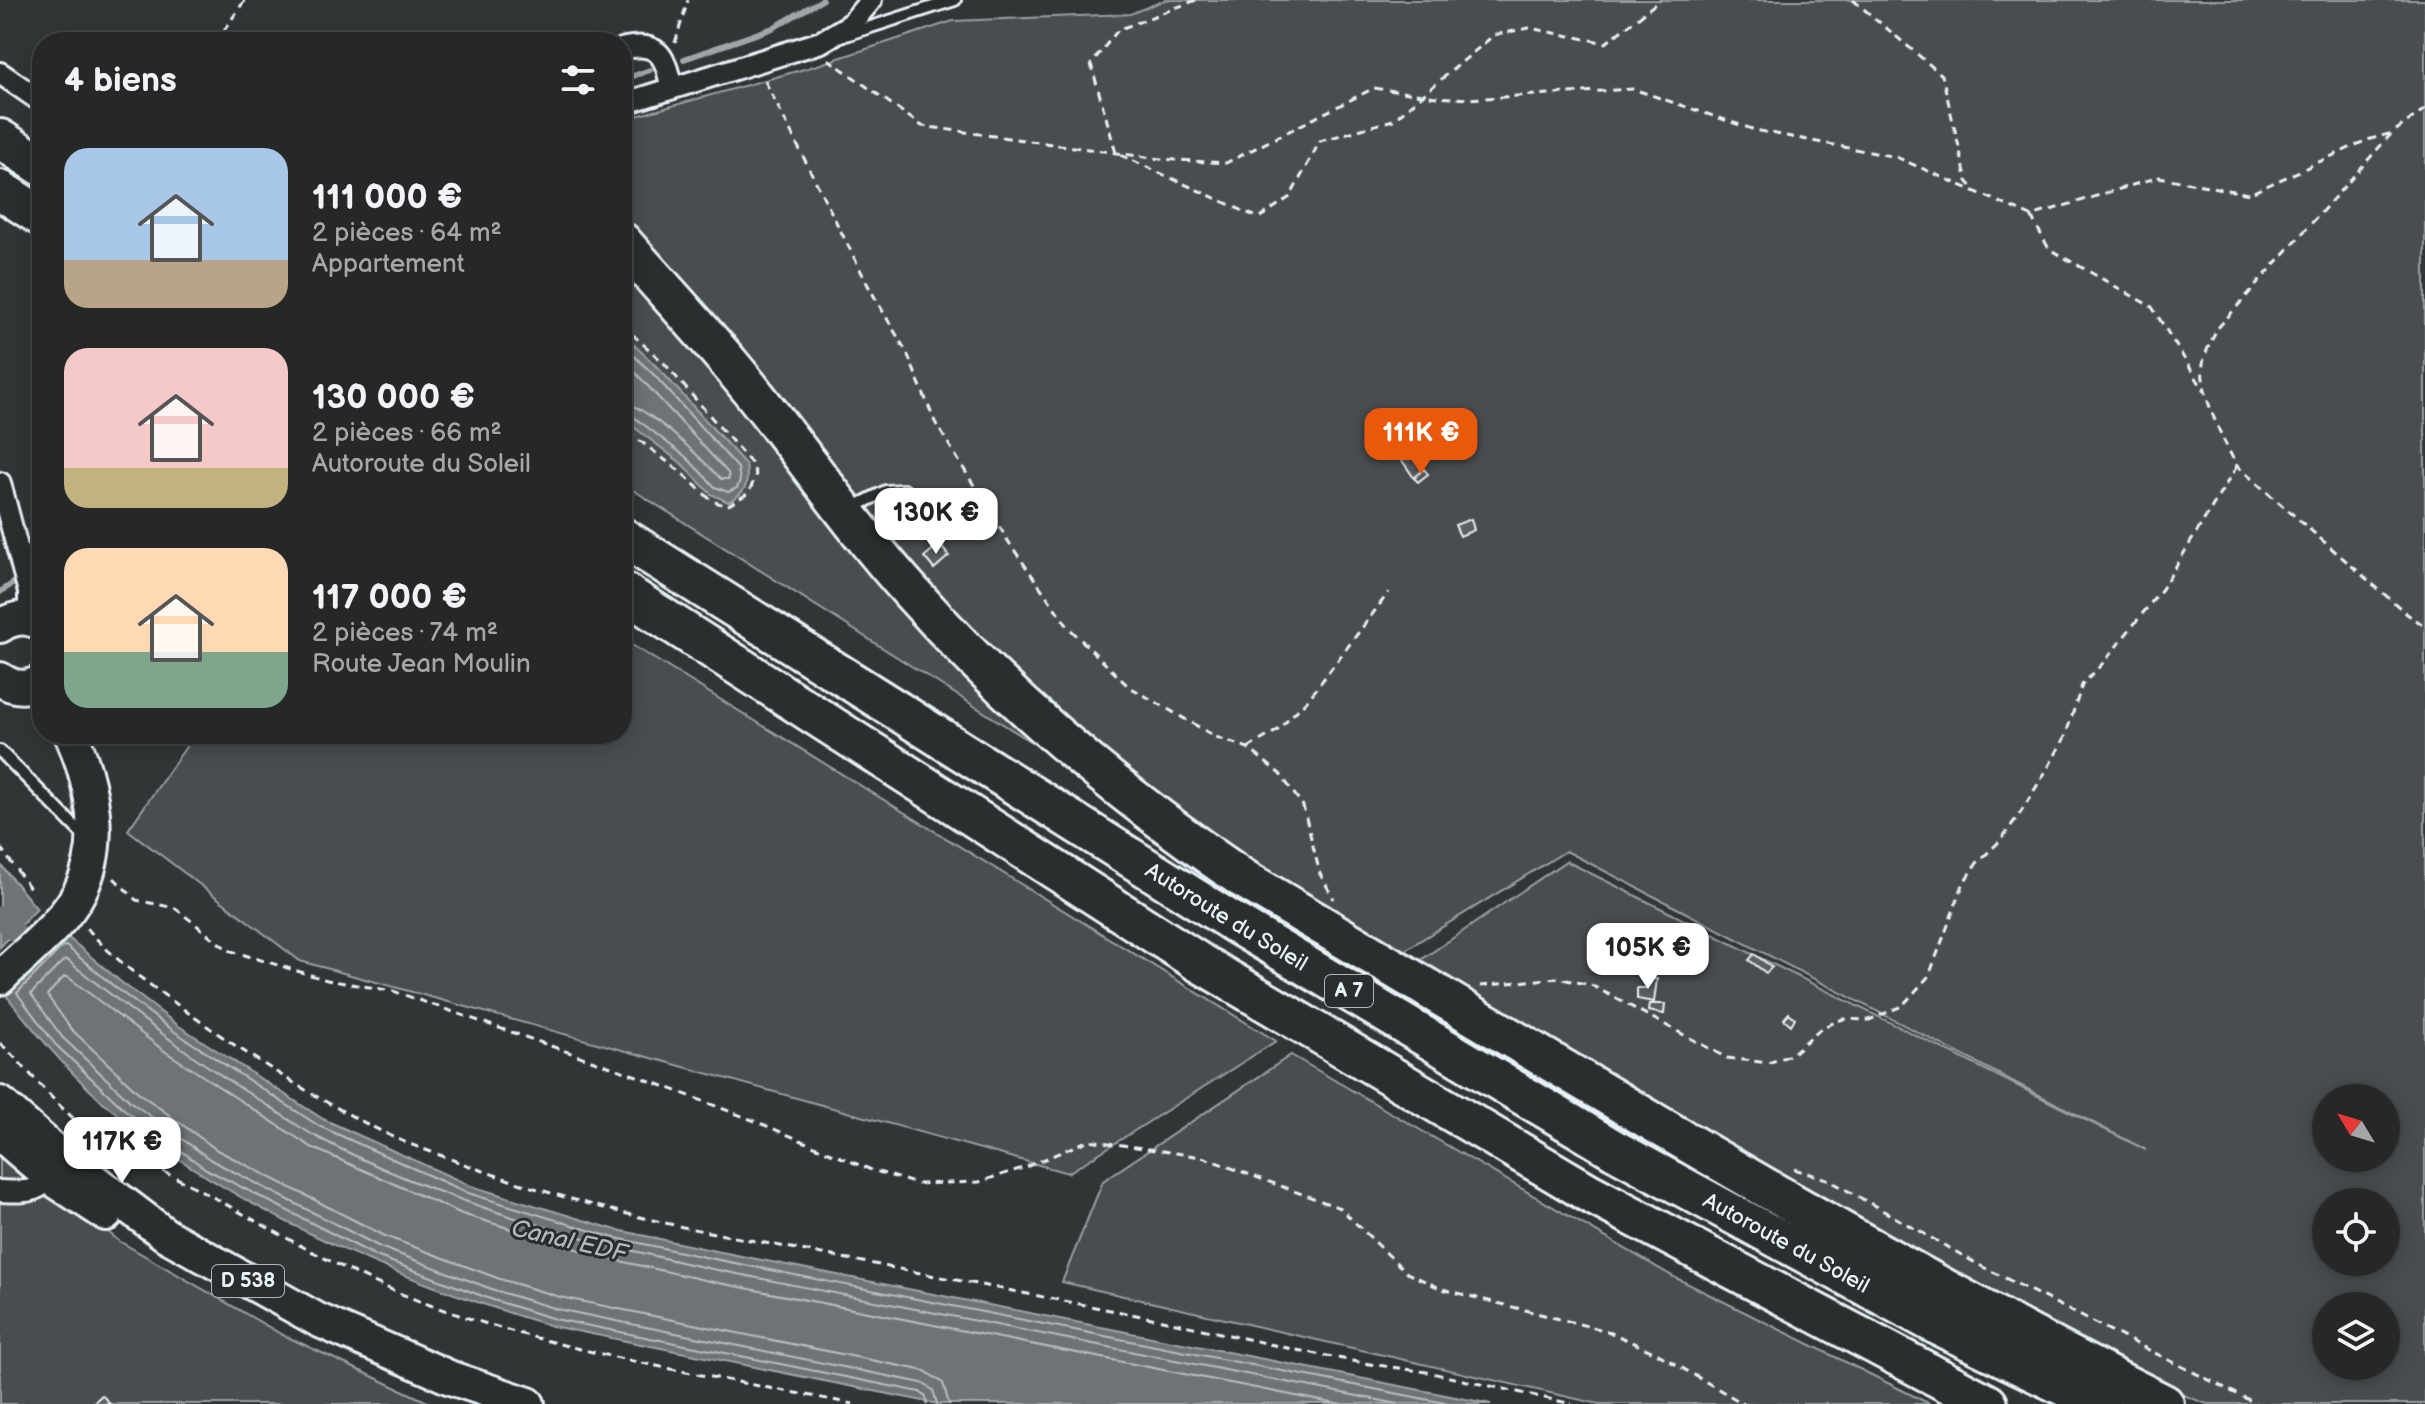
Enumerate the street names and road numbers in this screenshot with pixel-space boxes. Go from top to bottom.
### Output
street label: Autoroute du Soleil [1140,857,1312,977]
road number: A 7 [1325,975,1373,1007]
street label: Autoroute du Soleil [1698,1187,1874,1299]
road number: D 538 [212,1265,284,1297]

